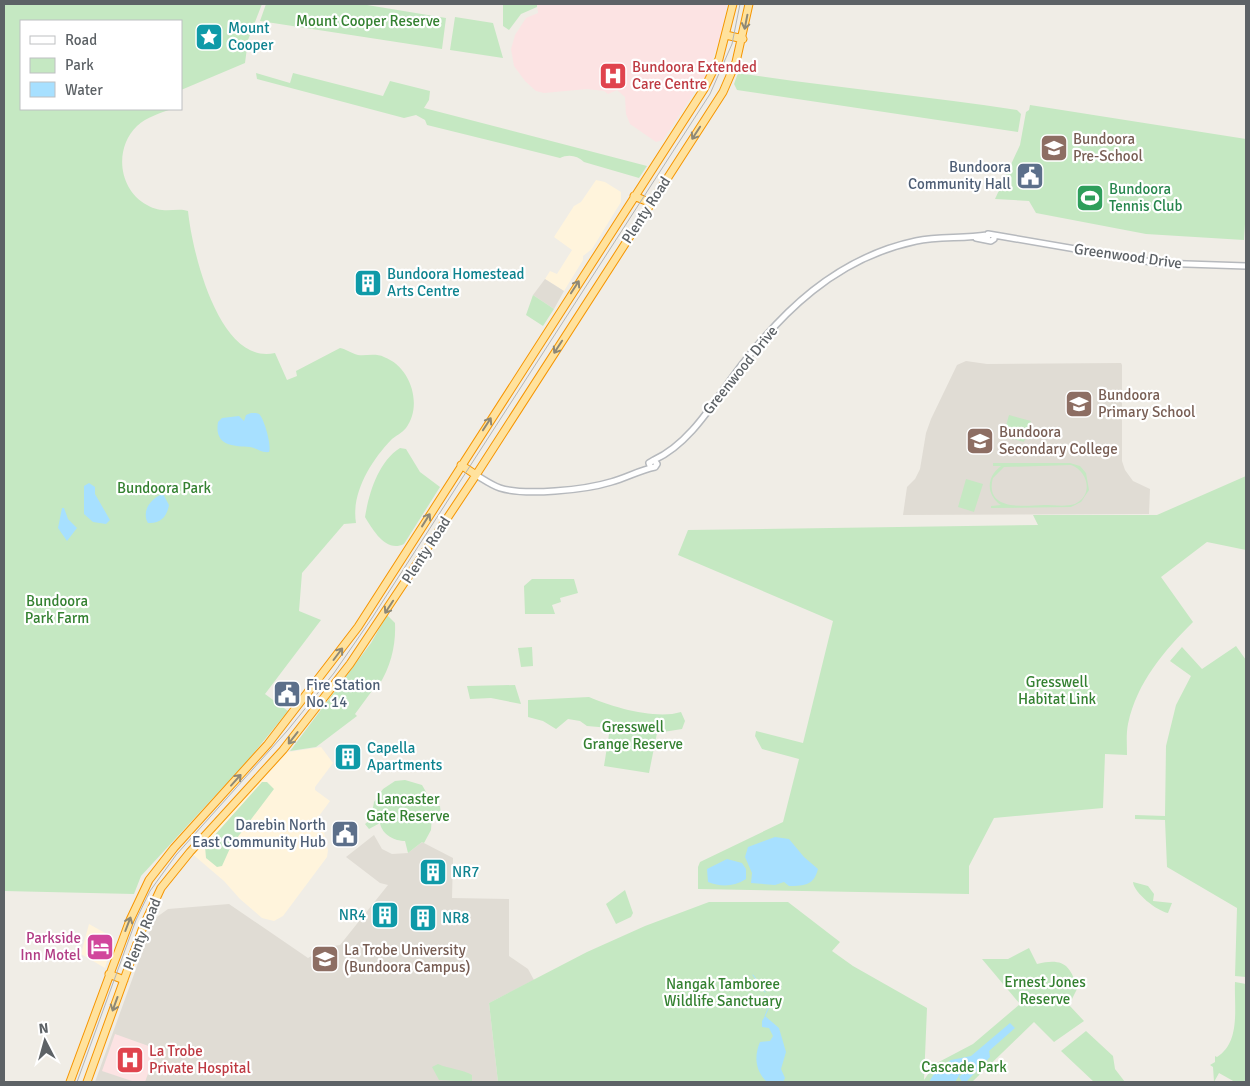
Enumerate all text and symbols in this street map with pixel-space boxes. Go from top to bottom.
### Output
park label: Mount Cooper Reserve [296,12,440,30]
one-way arrow [741,13,751,29]
place label: Mount Cooper [228,19,274,54]
legend [20,20,182,110]
place icon: Mount Cooper [194,22,224,52]
text: Road [65,31,97,49]
text: Park [65,56,94,74]
place label: Bundoora Extended Care Centre [632,58,757,93]
hospital icon: Bundoora Extended Care Centre [598,61,628,91]
text: Water [65,81,103,99]
one-way arrow [691,126,701,140]
place label: Bundoora Pre-School [1073,130,1143,165]
school or university icon: Bundoora Pre-School [1039,133,1069,163]
place label: Bundoora Community Hall [908,158,1011,193]
public building icon: Bundoora Community Hall [1015,161,1045,191]
street label: Plenty Road [618,173,674,247]
place label: Bundoora Tennis Club [1109,180,1182,215]
sports icon: Bundoora Tennis Club [1075,183,1105,213]
street label: Greenwood Drive [1073,240,1183,272]
place label: Bundoora Homestead Arts Centre [387,265,524,300]
building icon: Bundoora Homestead Arts Centre [353,268,383,298]
one-way arrow [570,280,581,294]
street label: Greenwood Drive [699,322,781,418]
one-way arrow [553,339,563,353]
place label: Bundoora Primary School [1098,386,1195,421]
school or university icon: Bundoora Primary School [1064,389,1094,419]
one-way arrow [483,417,493,431]
place label: Bundoora Secondary College [999,423,1118,458]
school or university icon: Bundoora Secondary College [965,426,995,456]
park label: Bundoora Park [117,479,212,497]
street label: Plenty Road [398,513,454,587]
one-way arrow [422,514,432,528]
park label: Bundoora Park Farm [25,592,89,627]
one-way arrow [383,599,393,613]
one-way arrow [333,647,343,661]
park label: Gresswell Habitat Link [1018,673,1097,708]
place label: Fire Station No. 14 [306,676,380,711]
public building icon: Fire Station No. 14 [272,679,302,709]
park label: Gresswell Grange Reserve [583,718,683,753]
one-way arrow [288,731,298,745]
place label: Capella Apartments [367,739,443,774]
building icon: Capella Apartments [333,742,363,772]
one-way arrow [230,774,242,787]
park label: Lancaster Gate Reserve [366,790,450,825]
place label: Darebin North East Community Hub [192,816,326,851]
public building icon: Darebin North East Community Hub [330,819,360,849]
building icon: NR7 [418,857,448,887]
place label: NR7 [452,863,479,881]
street label: Plenty Road [119,895,165,973]
building icon: NR4 [370,900,400,930]
building icon: NR8 [408,903,438,933]
place label: NR4 [339,906,366,924]
place label: NR8 [442,909,469,927]
one-way arrow [124,917,133,932]
place label: Parkside Inn Motel [20,929,81,964]
hotel icon: Parkside Inn Motel [85,932,115,962]
place label: La Trobe University (Bundoora Campus) [344,941,471,976]
school or university icon: La Trobe University (Bundoora Campus) [310,944,340,974]
park label: Ernest Jones Reserve [1004,973,1086,1008]
park label: Nangak Tamboree Wildlife Sanctuary [664,975,782,1010]
one-way arrow [110,996,119,1012]
north arrow [20,1016,70,1066]
text: N [38,1020,49,1038]
place label: La Trobe Private Hospital [149,1042,251,1077]
hospital icon: La Trobe Private Hospital [115,1045,145,1075]
park label: Cascade Park [921,1058,1007,1076]

